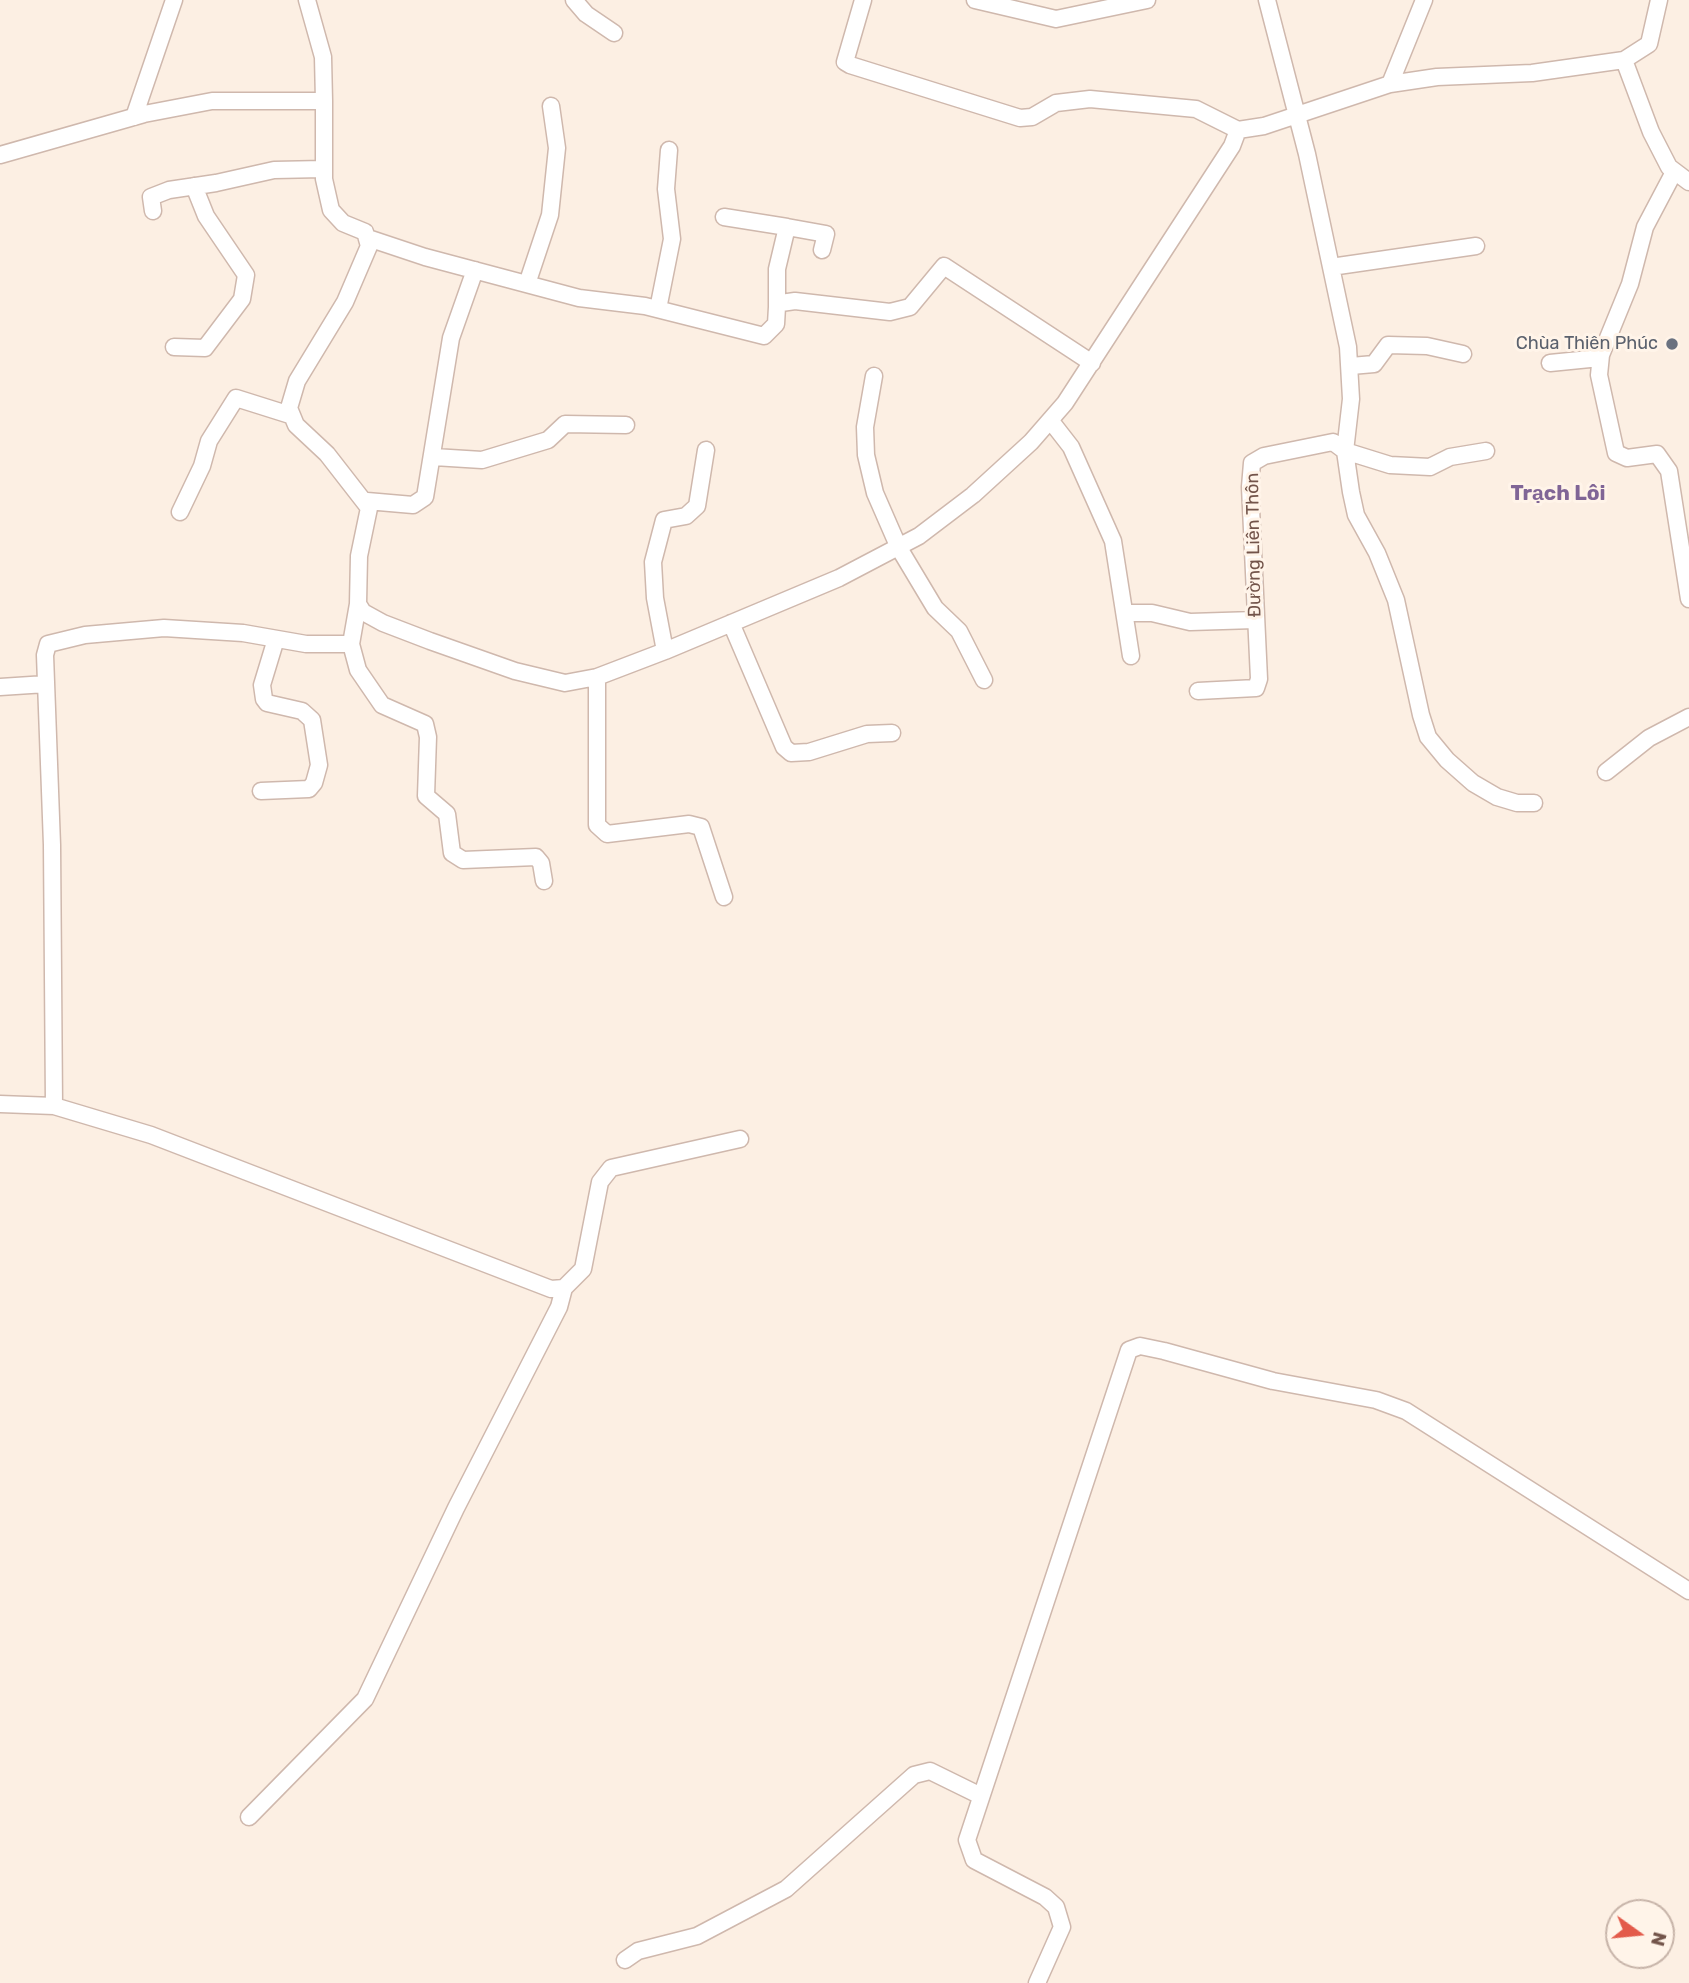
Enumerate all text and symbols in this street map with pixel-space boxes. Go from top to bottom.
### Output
place label: Chùa Thiên Phúc [1516,333,1658,355]
marker: Chùa Thiên Phúc [1664,336,1680,352]
street label: Đường Liên Thôn [1242,473,1266,617]
district label: Trạch Lôi [1510,481,1606,507]
north arrow [1605,1899,1675,1969]
text: N [1646,1929,1672,1949]

